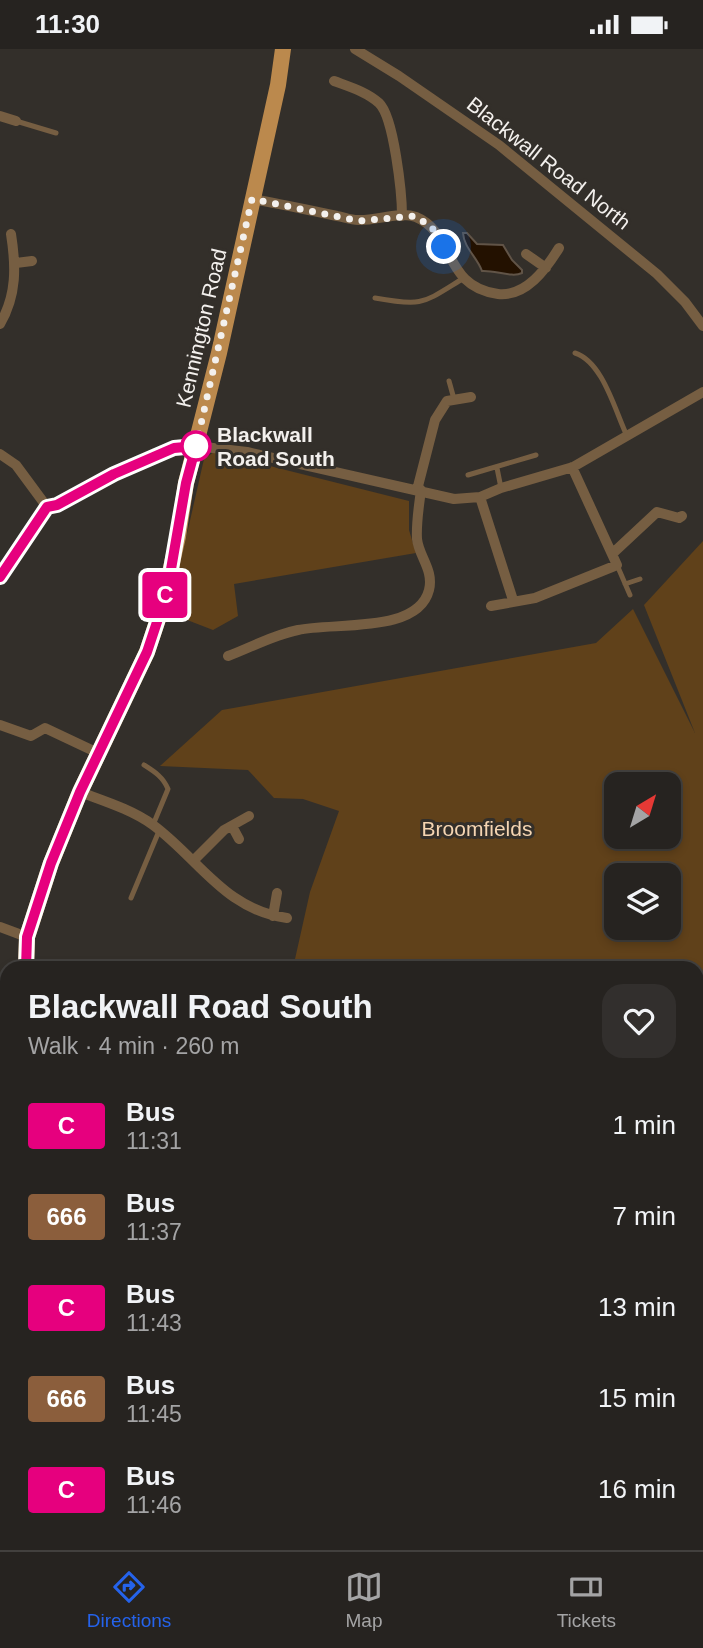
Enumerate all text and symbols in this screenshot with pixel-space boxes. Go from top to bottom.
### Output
text: 11:30 [35,9,100,39]
street label: Blackwall Road North [463,92,635,234]
your location [426,229,461,264]
street label: Kennington Road [172,246,230,410]
place label: Blackwall Road South [217,423,335,470]
marker: Blackwall Road South [181,431,211,461]
line badge: C [142,572,188,618]
text: C [156,581,174,608]
north arrow [604,772,681,849]
map controls [604,772,681,940]
park label: Broomfields [422,817,532,840]
button: layers [604,863,681,940]
button: heart [602,984,676,1058]
text: Blackwall Road South [28,988,373,1025]
text: Walk · 4 min · 260 m [28,1033,239,1059]
text: Bus [126,1097,175,1127]
text: 1 min [612,1110,676,1140]
text: C [58,1112,75,1139]
text: 11:31 [126,1128,182,1154]
text: Bus [126,1188,175,1218]
text: 7 min [612,1201,676,1231]
text: 666 [46,1203,87,1230]
text: 11:37 [126,1219,182,1245]
text: Bus [126,1279,175,1309]
text: 13 min [598,1292,676,1322]
text: C [58,1294,75,1321]
text: 11:43 [126,1310,182,1336]
text: Bus [126,1370,175,1400]
text: 15 min [598,1383,676,1413]
text: 666 [46,1385,87,1412]
text: 11:45 [126,1401,182,1427]
text: Bus [126,1461,175,1491]
text: 16 min [598,1474,676,1504]
text: C [58,1476,75,1503]
text: 11:46 [126,1492,182,1518]
tab: Directions [87,1568,171,1632]
tab: Map [345,1568,383,1632]
tab: Tickets [557,1568,616,1632]

